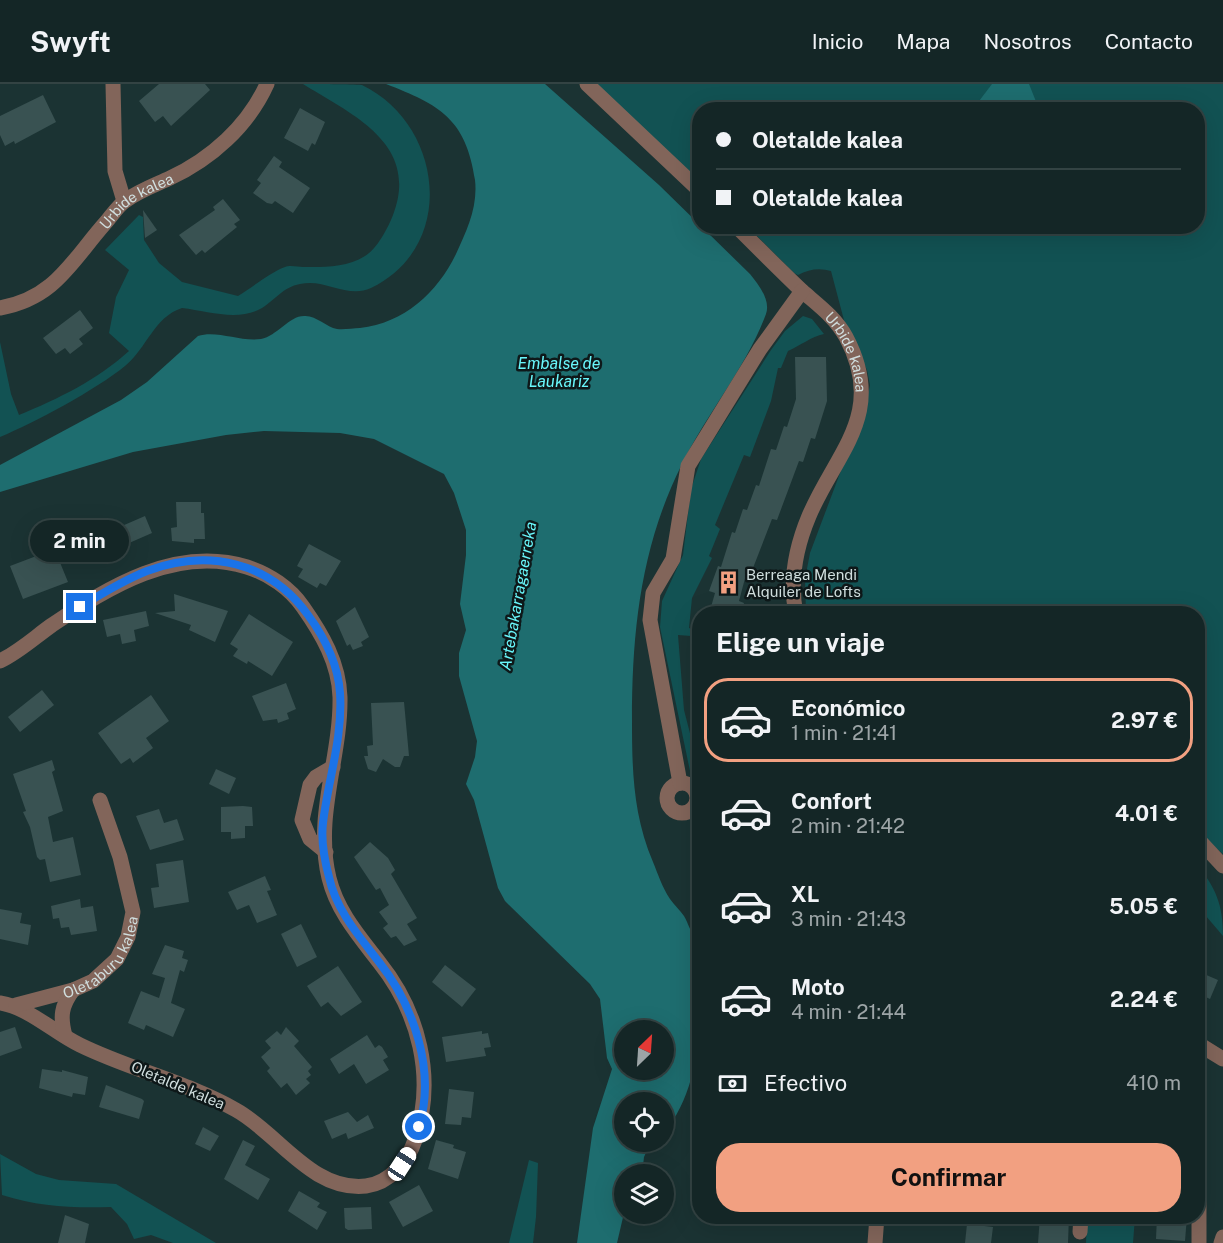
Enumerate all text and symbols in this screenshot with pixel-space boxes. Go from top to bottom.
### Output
text: Swyft [30,25,111,58]
text: Inicio [812,29,863,54]
text: Mapa [896,29,950,54]
text: Nosotros [983,29,1072,54]
text: Contacto [1105,29,1193,54]
text: Oletalde kalea [752,127,903,153]
street label: Urbide kalea [96,169,176,232]
text: Oletalde kalea [752,185,903,211]
street label: Urbide kalea [822,308,870,393]
water label: Embalse de Laukariz [518,354,601,391]
callout: 2 min [31,520,130,562]
water label: Artebakarragaerreka [496,520,540,672]
text: 2 min [53,529,106,553]
place label: Berreaga Mendi Alquiler de Lofts [746,566,861,600]
building icon: Berreaga Mendi Alquiler de Lofts [715,570,741,596]
route end [66,593,93,620]
text: Elige un viaje [716,626,885,658]
icon: car [719,693,773,747]
text: Económico [791,695,906,721]
text: 2.97 € [1111,707,1178,733]
text: 1 min · 21:41 [791,721,897,745]
icon: car [719,786,773,840]
text: Confort [791,788,872,814]
text: 4.01 € [1115,800,1178,826]
text: 2 min · 21:42 [791,814,905,838]
icon: car [719,879,773,933]
text: XL [791,881,819,907]
text: 5.05 € [1109,893,1178,919]
text: 3 min · 21:43 [791,907,906,931]
street label: Oletaburu kalea [61,914,141,1001]
icon: car [719,972,773,1026]
text: Moto [791,974,845,1000]
text: 2.24 € [1110,986,1178,1012]
text: 4 min · 21:44 [791,1000,906,1024]
north arrow [614,1020,674,1080]
map controls [614,1020,674,1224]
street label: Oletalde kalea [129,1058,227,1112]
icon: cash [716,1067,749,1100]
text: Efectivo [764,1070,847,1096]
text: 410 m [1126,1071,1181,1095]
button: locate [614,1092,674,1152]
route start [405,1113,432,1140]
button: Confirmar [716,1143,1181,1212]
car [385,1144,419,1184]
button: layers [614,1164,674,1224]

